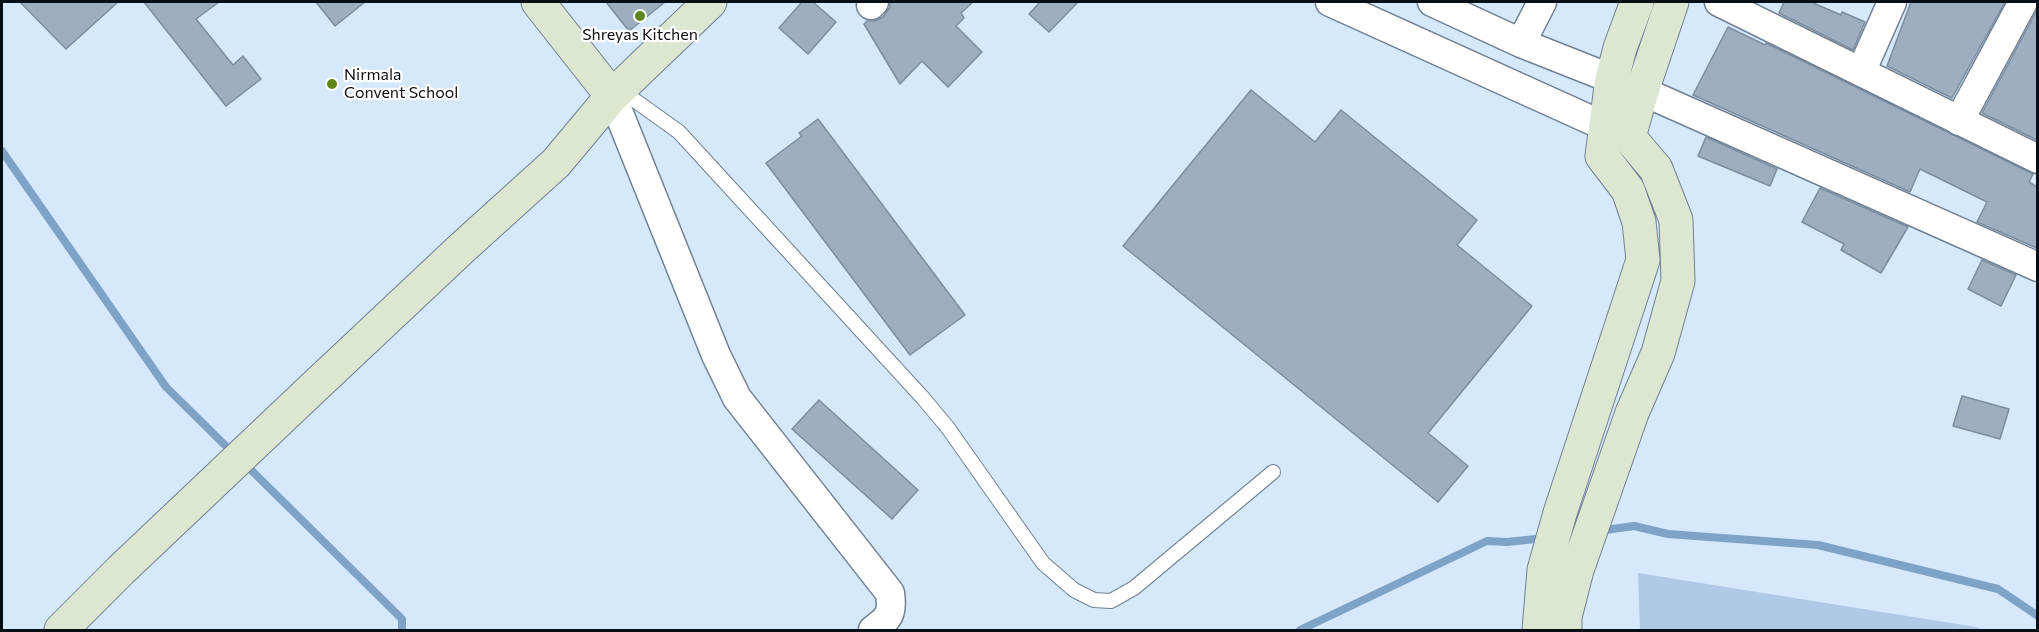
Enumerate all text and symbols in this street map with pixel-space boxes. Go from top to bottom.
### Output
marker: Shreyas Kitchen [633,9,647,23]
place label: Shreyas Kitchen [582,25,698,45]
place label: Nirmala Convent School [344,65,458,103]
marker: Nirmala Convent School [325,77,339,91]

